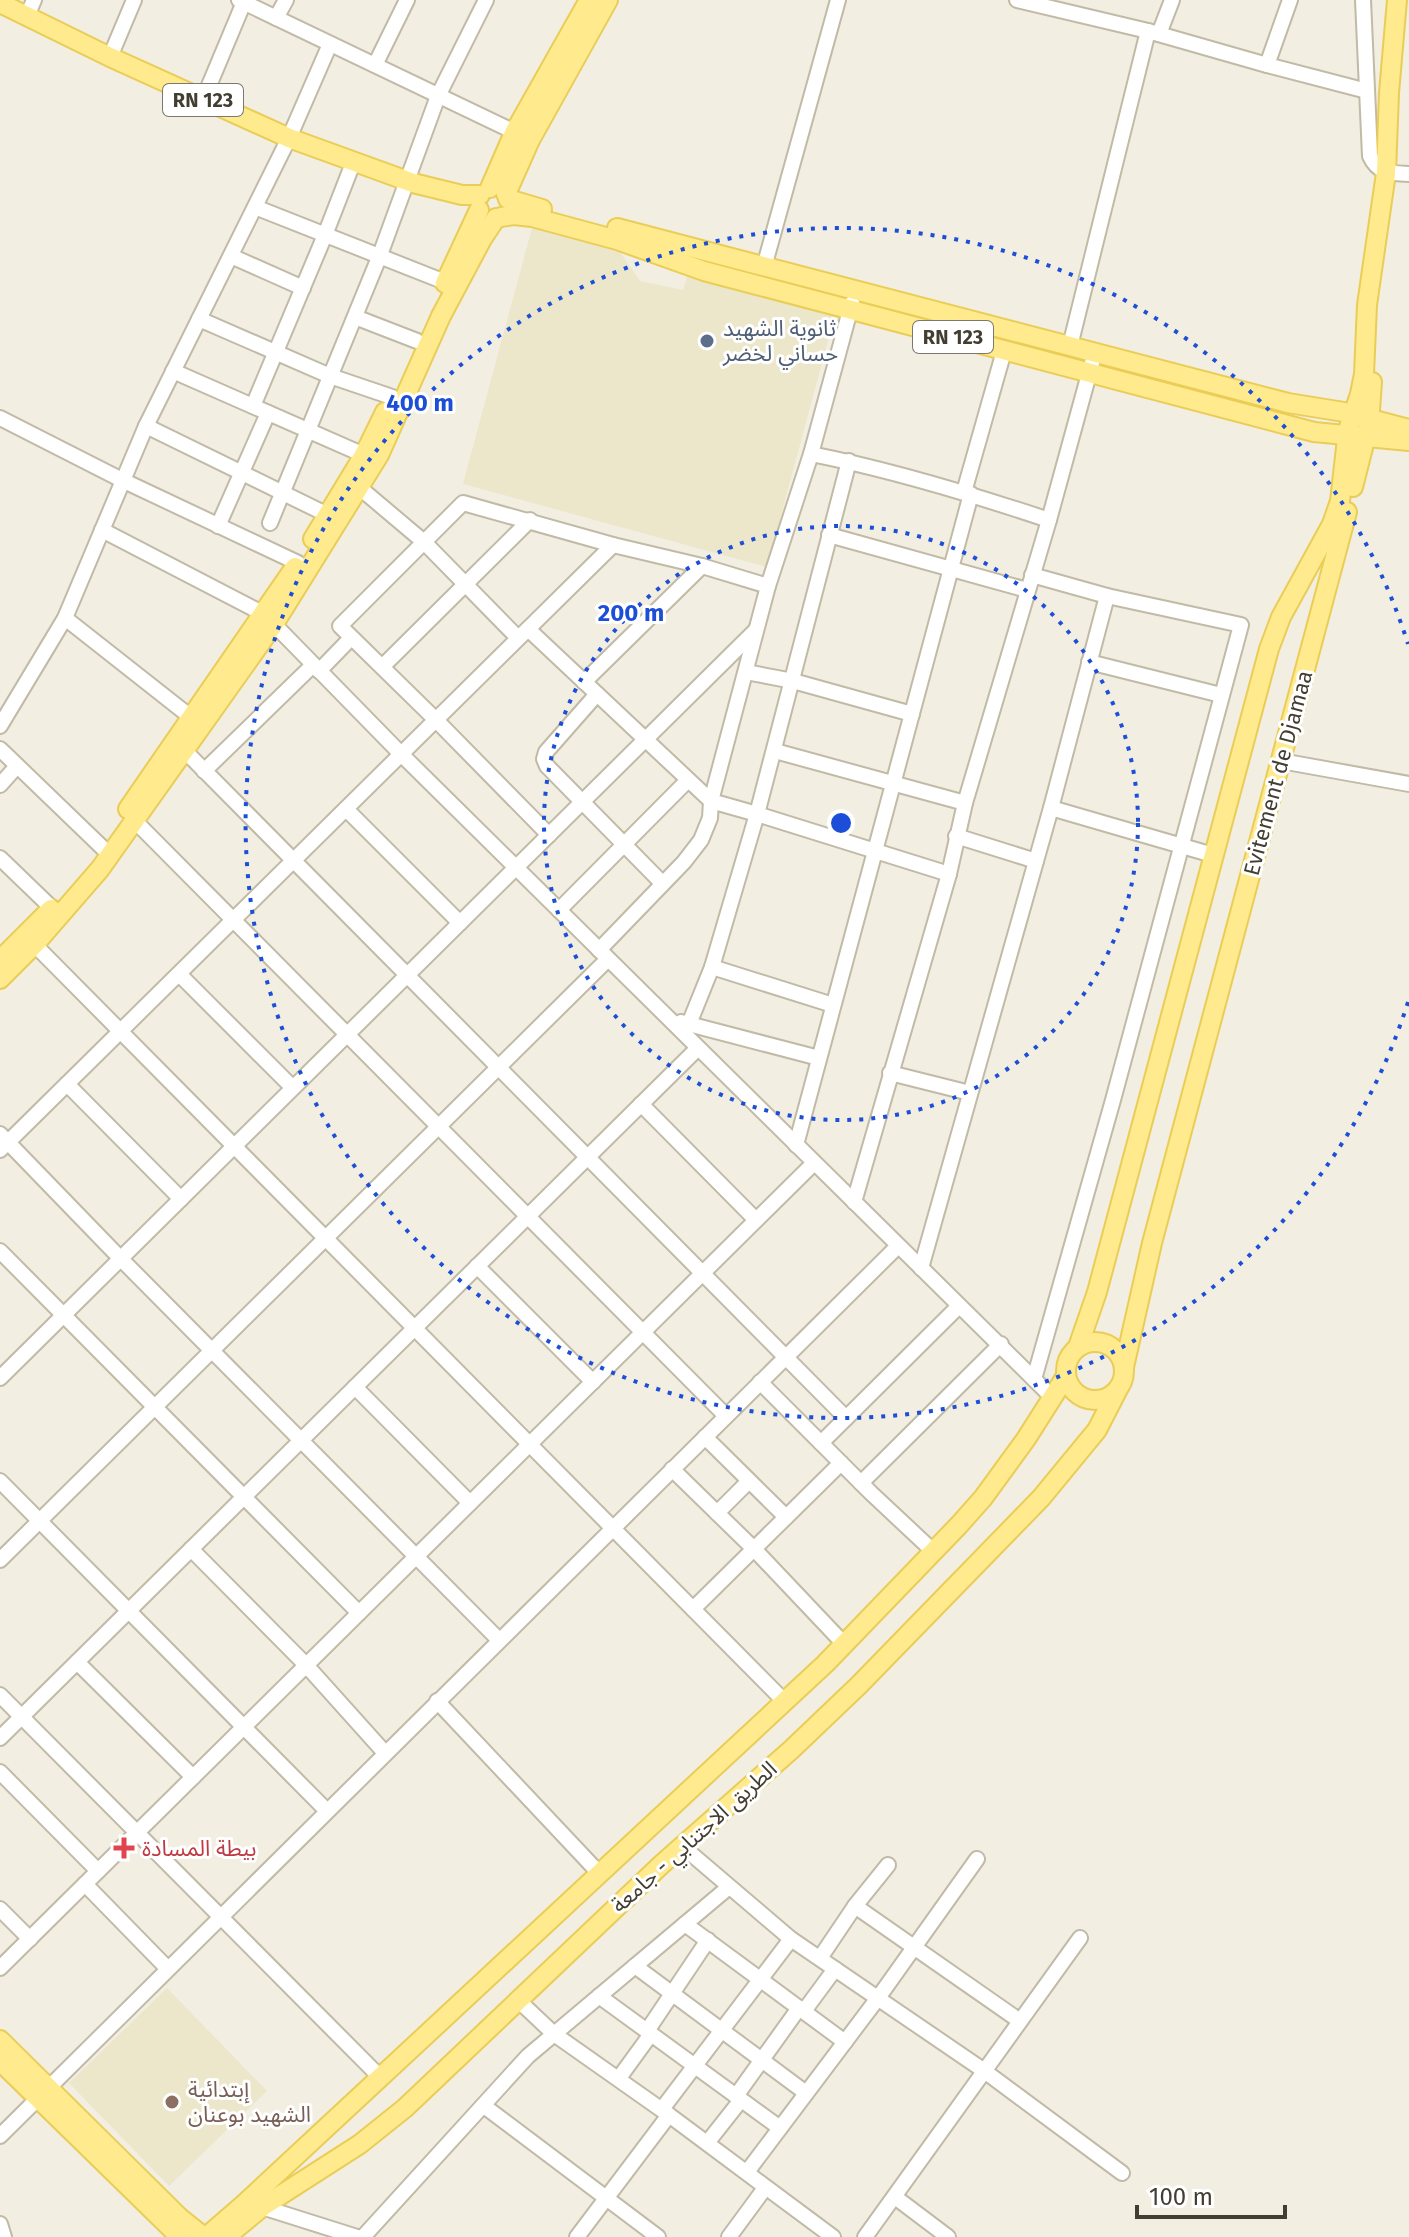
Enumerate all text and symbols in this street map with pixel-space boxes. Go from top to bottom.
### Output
road number: RN 123 [163,84,243,116]
place label: ثانوية الشهيد حساني لخضر [722,315,838,370]
road number: RN 123 [913,321,993,353]
marker: ثانوية الشهيد حساني لخضر [698,332,716,350]
text: 400 m [386,389,454,417]
text: 200 m [598,599,664,627]
street label: Evitement de Djamaa [1238,667,1318,879]
centre of rings [827,809,855,837]
street label: الطريق الاجتنابي - جامعة [606,1755,785,1921]
place label: بيطة المسادة [142,1835,256,1862]
marker: بيطة المسادة [113,1837,135,1859]
place label: إبتدائية الشهيد بوعنان [188,2076,311,2128]
marker: إبتدائية الشهيد بوعنان [163,2093,181,2111]
scale bar [1137,2169,1285,2219]
text: 100 m [1149,2183,1213,2211]

